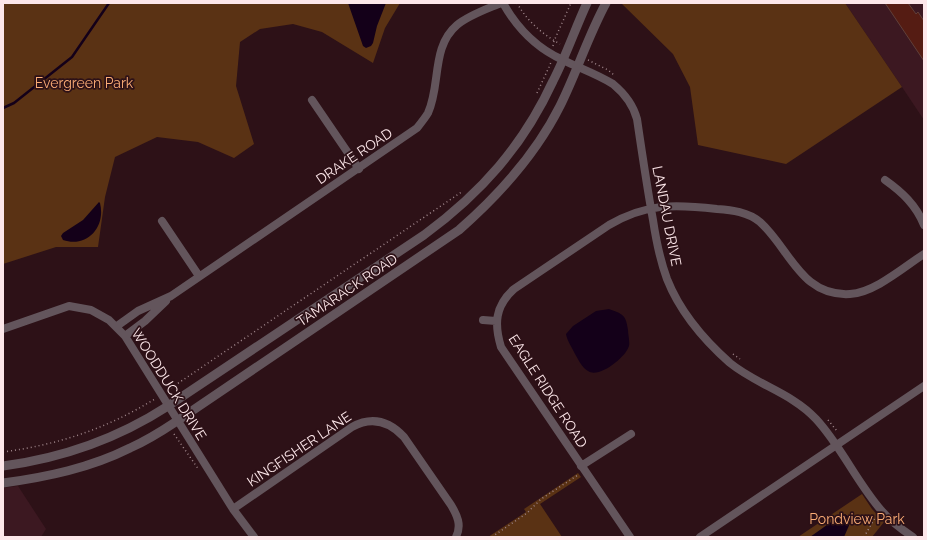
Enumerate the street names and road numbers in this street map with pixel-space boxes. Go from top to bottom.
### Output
street label: DRAKE ROAD [313,125,395,187]
street label: LANDAU DRIVE [649,164,685,268]
street label: TAMARACK ROAD [294,250,400,330]
street label: WOODDUCK DRIVE [128,325,210,443]
street label: EAGLE RIDGE ROAD [506,332,590,450]
street label: KINGFISHER LANE [244,408,354,490]

